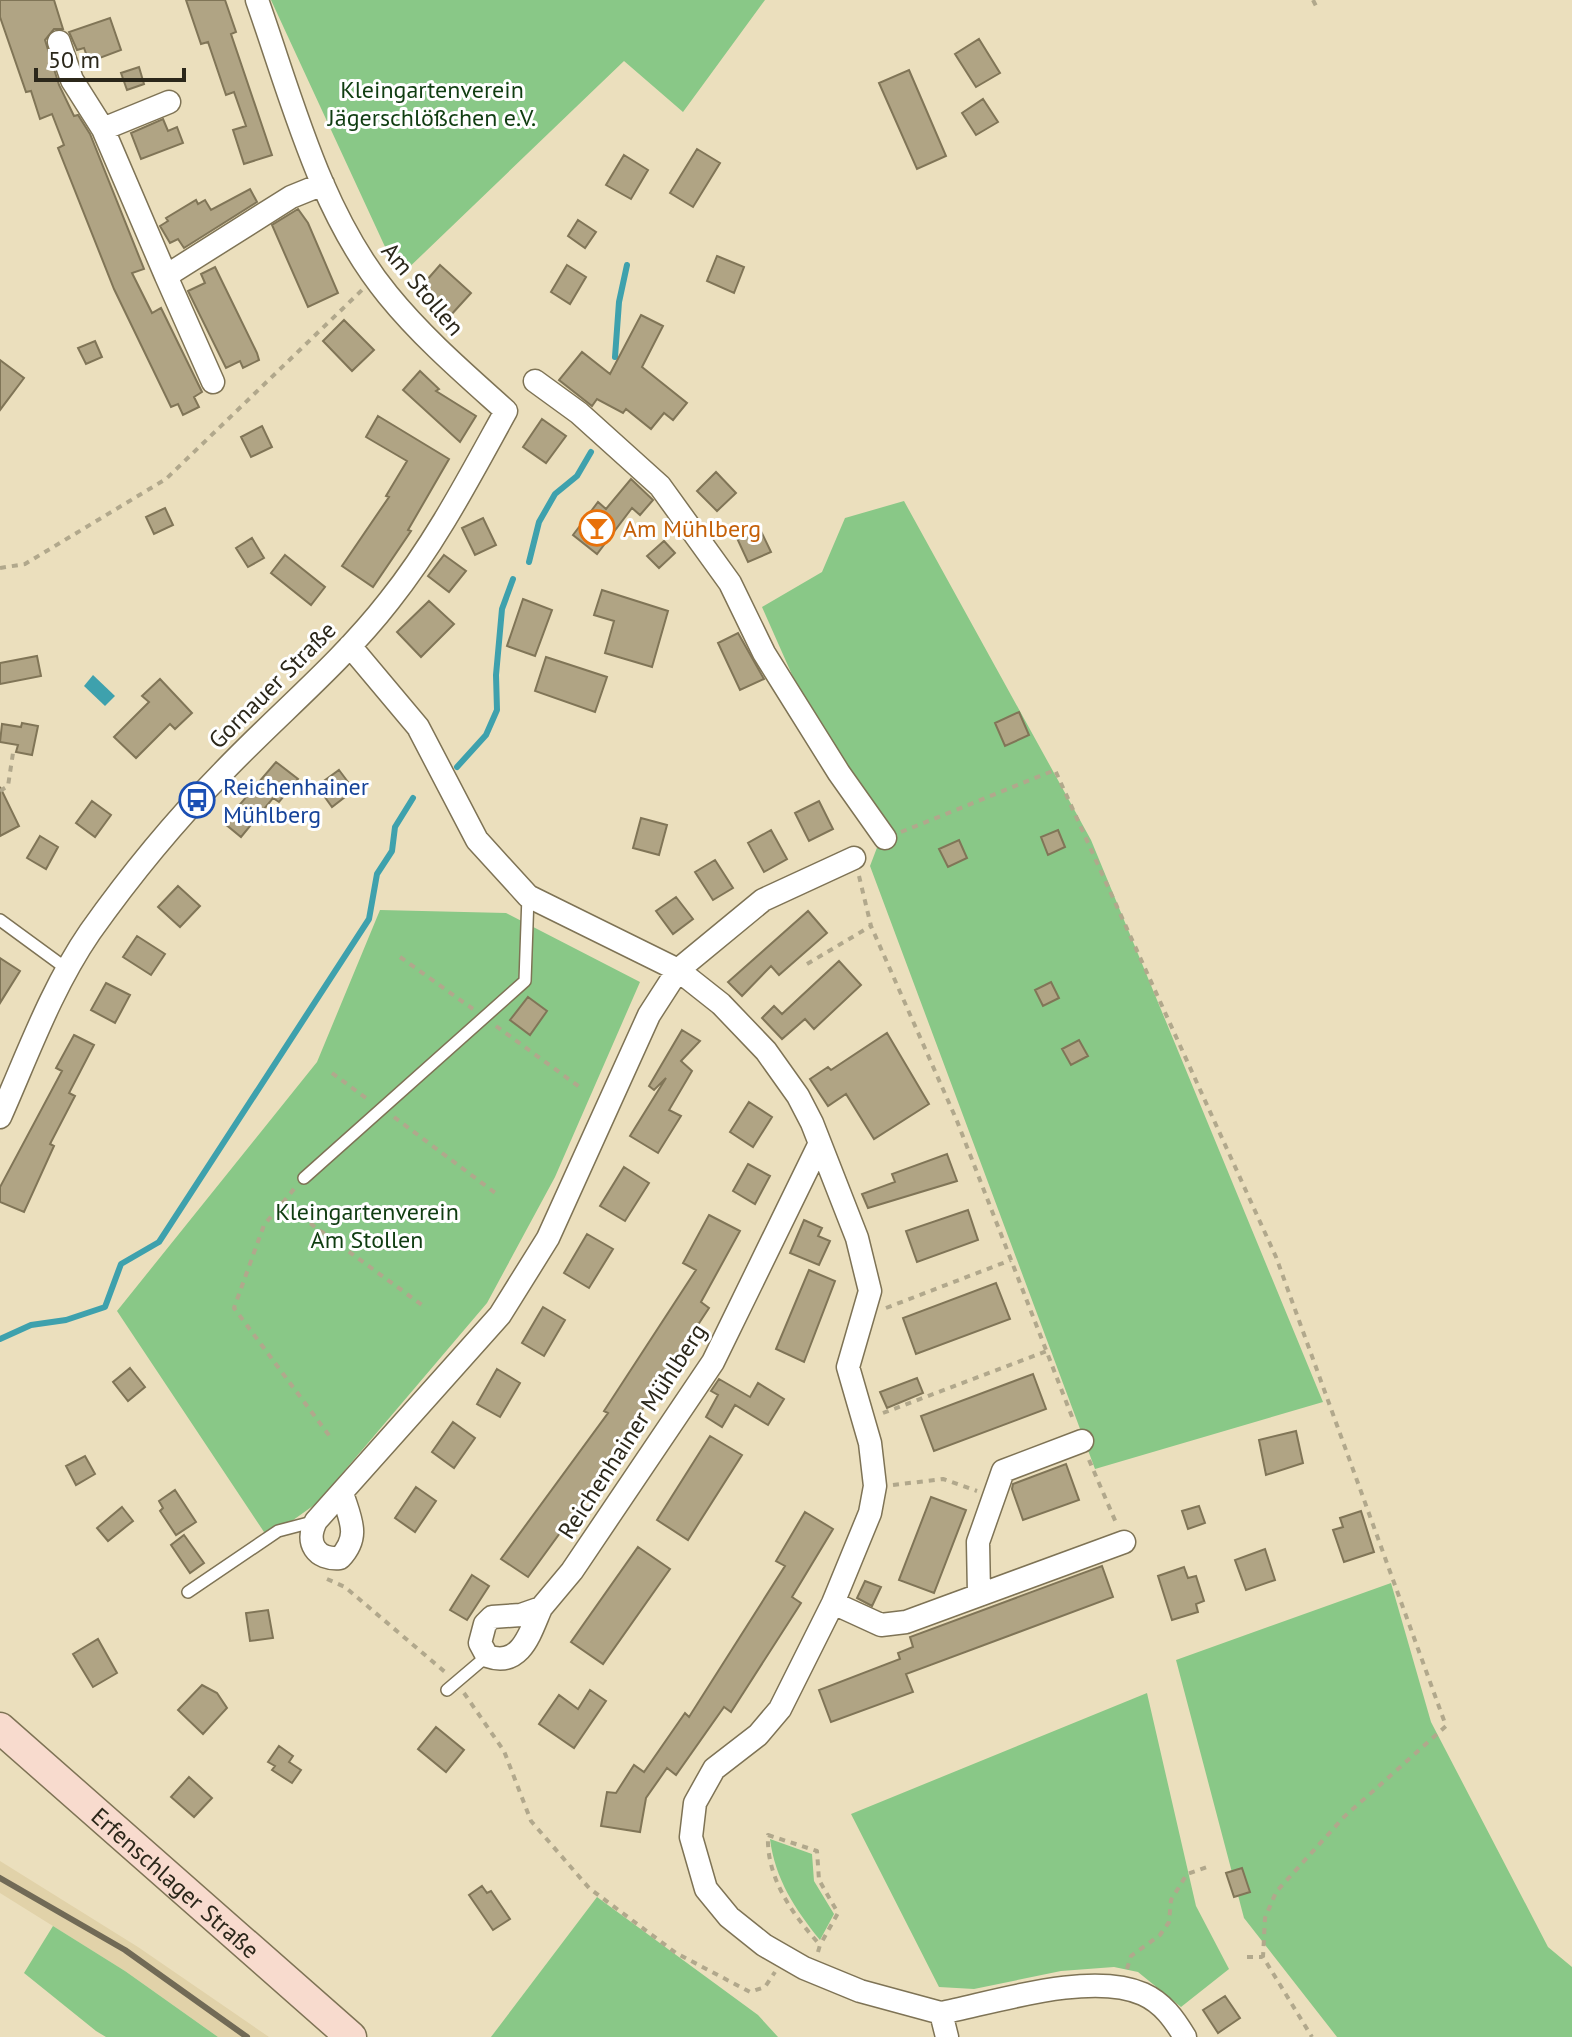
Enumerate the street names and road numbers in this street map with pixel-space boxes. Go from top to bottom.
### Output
street label: Am Stollen [375,236,471,342]
street label: Gornauer Straße [202,615,342,755]
street label: Reichenhainer Mühlberg [551,1317,713,1545]
street label: Erfenschlager Straße [85,1800,266,1965]

